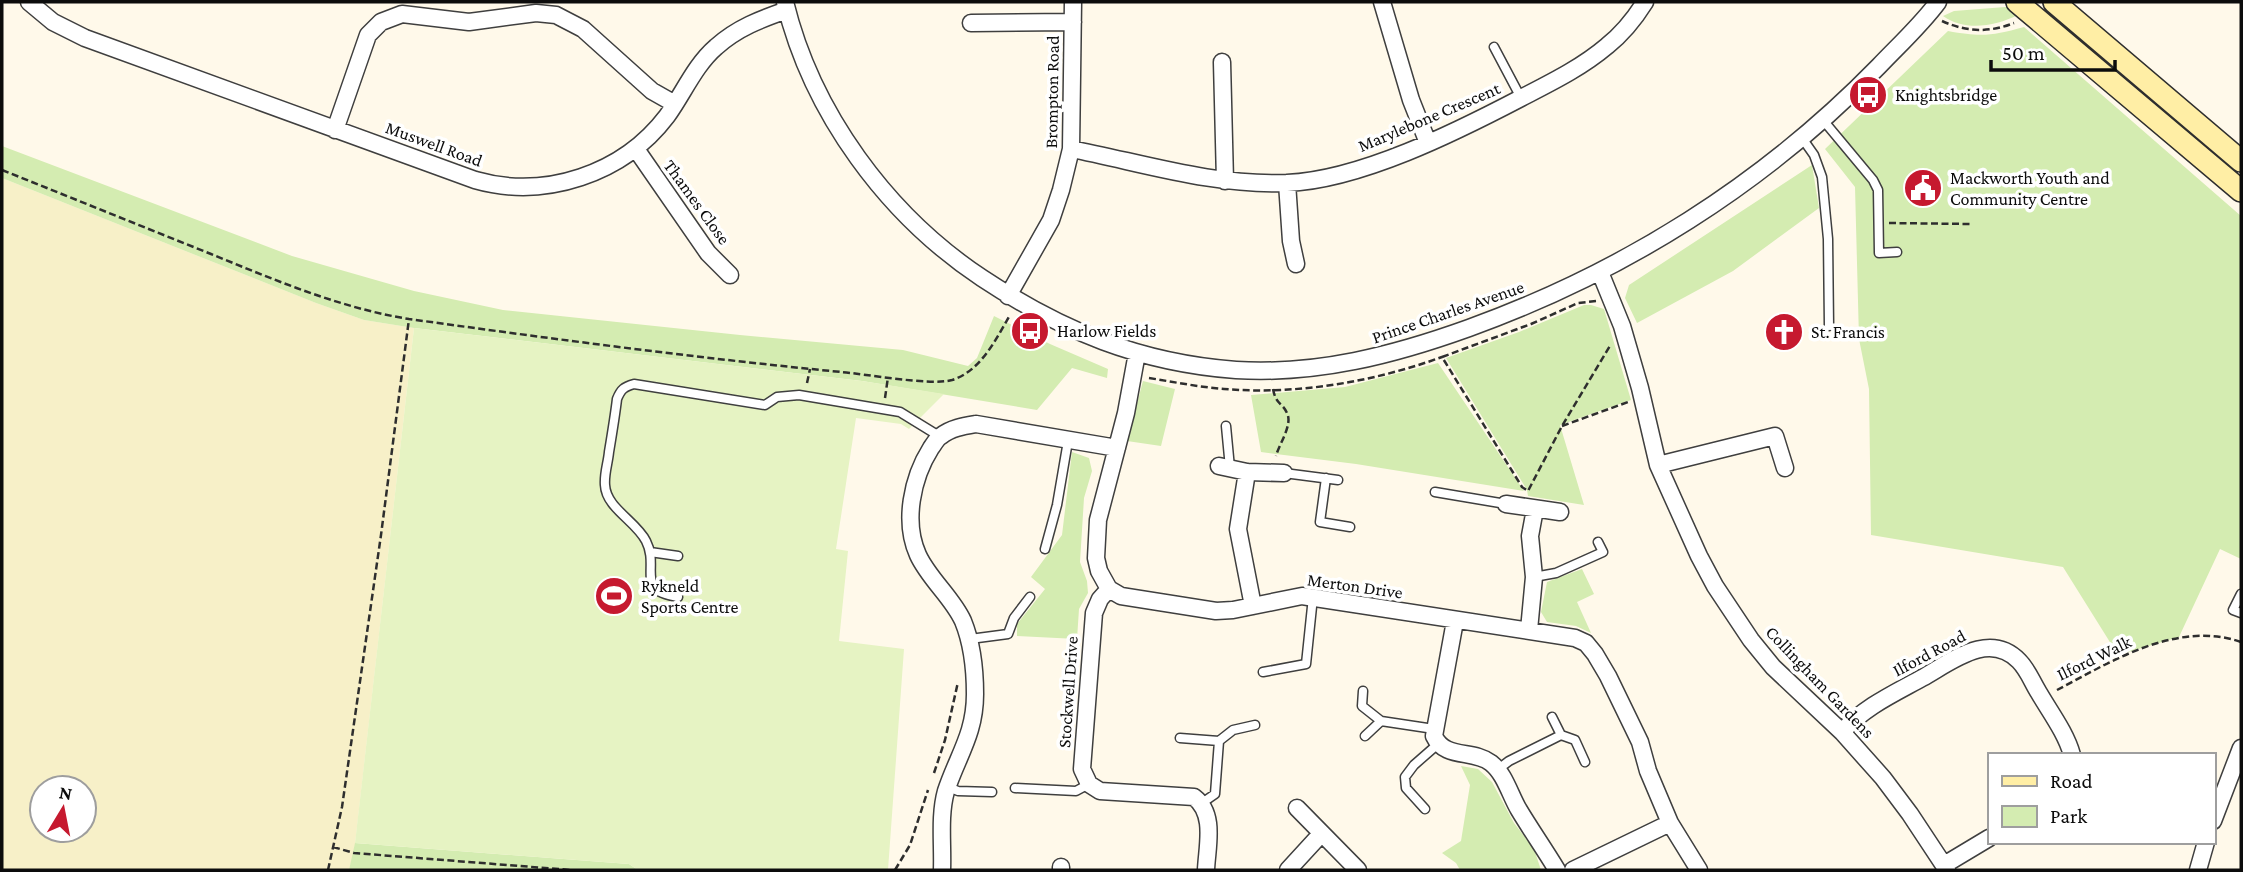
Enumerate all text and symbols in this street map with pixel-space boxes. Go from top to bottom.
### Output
scale bar [1991,28,2115,72]
street label: Brompton Road [1041,35,1063,149]
text: 50 m [2002,41,2045,65]
bus stop icon: Knightsbridge [1847,74,1889,116]
street label: Marylebone Crescent [1355,78,1504,156]
place label: Knightsbridge [1895,85,1997,105]
street label: Muswell Road [383,117,486,171]
street label: Thames Close [660,156,734,248]
public building icon: Mackworth Youth and Community Centre [1902,167,1944,209]
place label: Mackworth Youth and Community Centre [1950,168,2110,209]
street label: Prince Charles Avenue [1369,277,1527,347]
bus stop icon: Harlow Fields [1009,310,1051,352]
church icon: St. Francis [1763,311,1805,353]
place label: Harlow Fields [1057,321,1156,341]
place label: St. Francis [1811,322,1885,342]
street label: Merton Drive [1306,569,1404,603]
sports icon: Rykneld Sports Centre [593,575,635,617]
place label: Rykneld Sports Centre [641,576,738,617]
street label: Collingham Gardens [1762,622,1878,742]
street label: Ilford Road [1889,625,1969,681]
street label: Ilford Walk [2053,631,2135,685]
street label: Stockwell Drive [1054,635,1082,748]
legend [1988,753,2215,844]
text: Road [2050,769,2093,793]
north arrow [28,774,98,844]
text: N [58,781,74,804]
text: Park [2050,804,2087,828]

